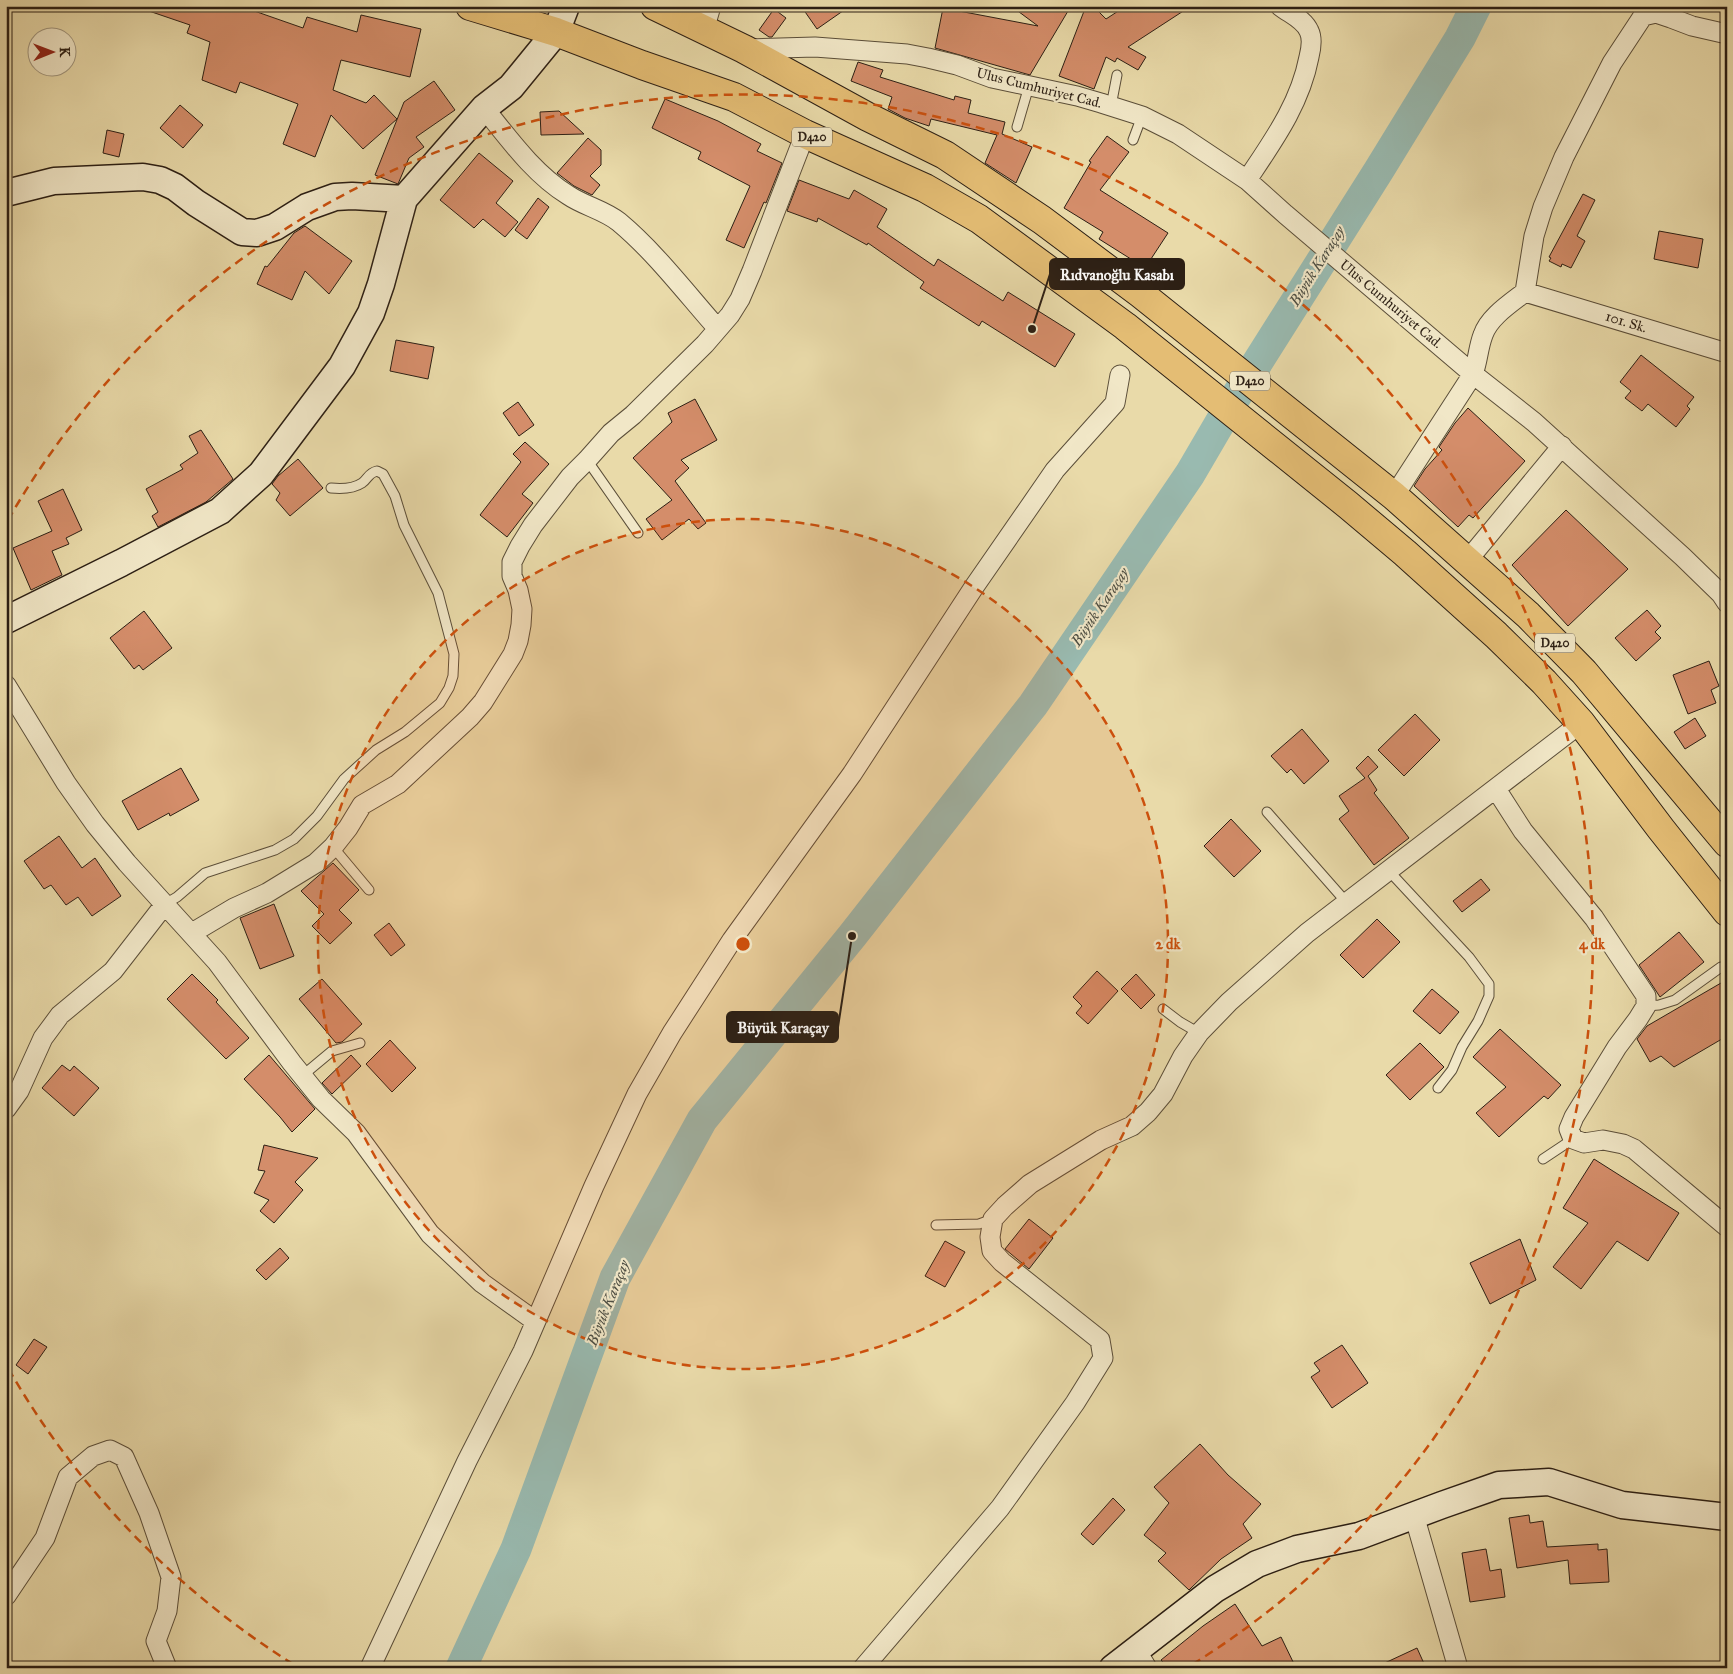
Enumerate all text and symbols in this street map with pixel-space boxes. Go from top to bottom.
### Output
north arrow [28,28,78,78]
text: K [56,47,73,58]
street label: Ulus Cumhuriyet Cad. [974,64,1104,112]
road number: D420 [792,128,832,146]
water label: Büyük Karaçay [1285,222,1349,310]
street label: Ulus Cumhuriyet Cad. [1336,256,1446,352]
callout: Rıdvanoğlu Kasabı [1050,259,1184,289]
text: Rıdvanoğlu Kasabı [1060,266,1175,285]
street label: 101. Sk. [1603,308,1649,336]
road number: D420 [1230,372,1270,391]
water label: Büyük Karaçay [1067,563,1134,650]
road number: D420 [1535,634,1575,652]
centre of rings [734,935,752,953]
text: 2 dk [1155,935,1182,953]
text: 4 dk [1579,935,1606,954]
callout: Büyük Karaçay [727,1012,838,1042]
text: Büyük Karaçay [737,1019,830,1038]
water label: Büyük Karaçay [582,1256,634,1349]

